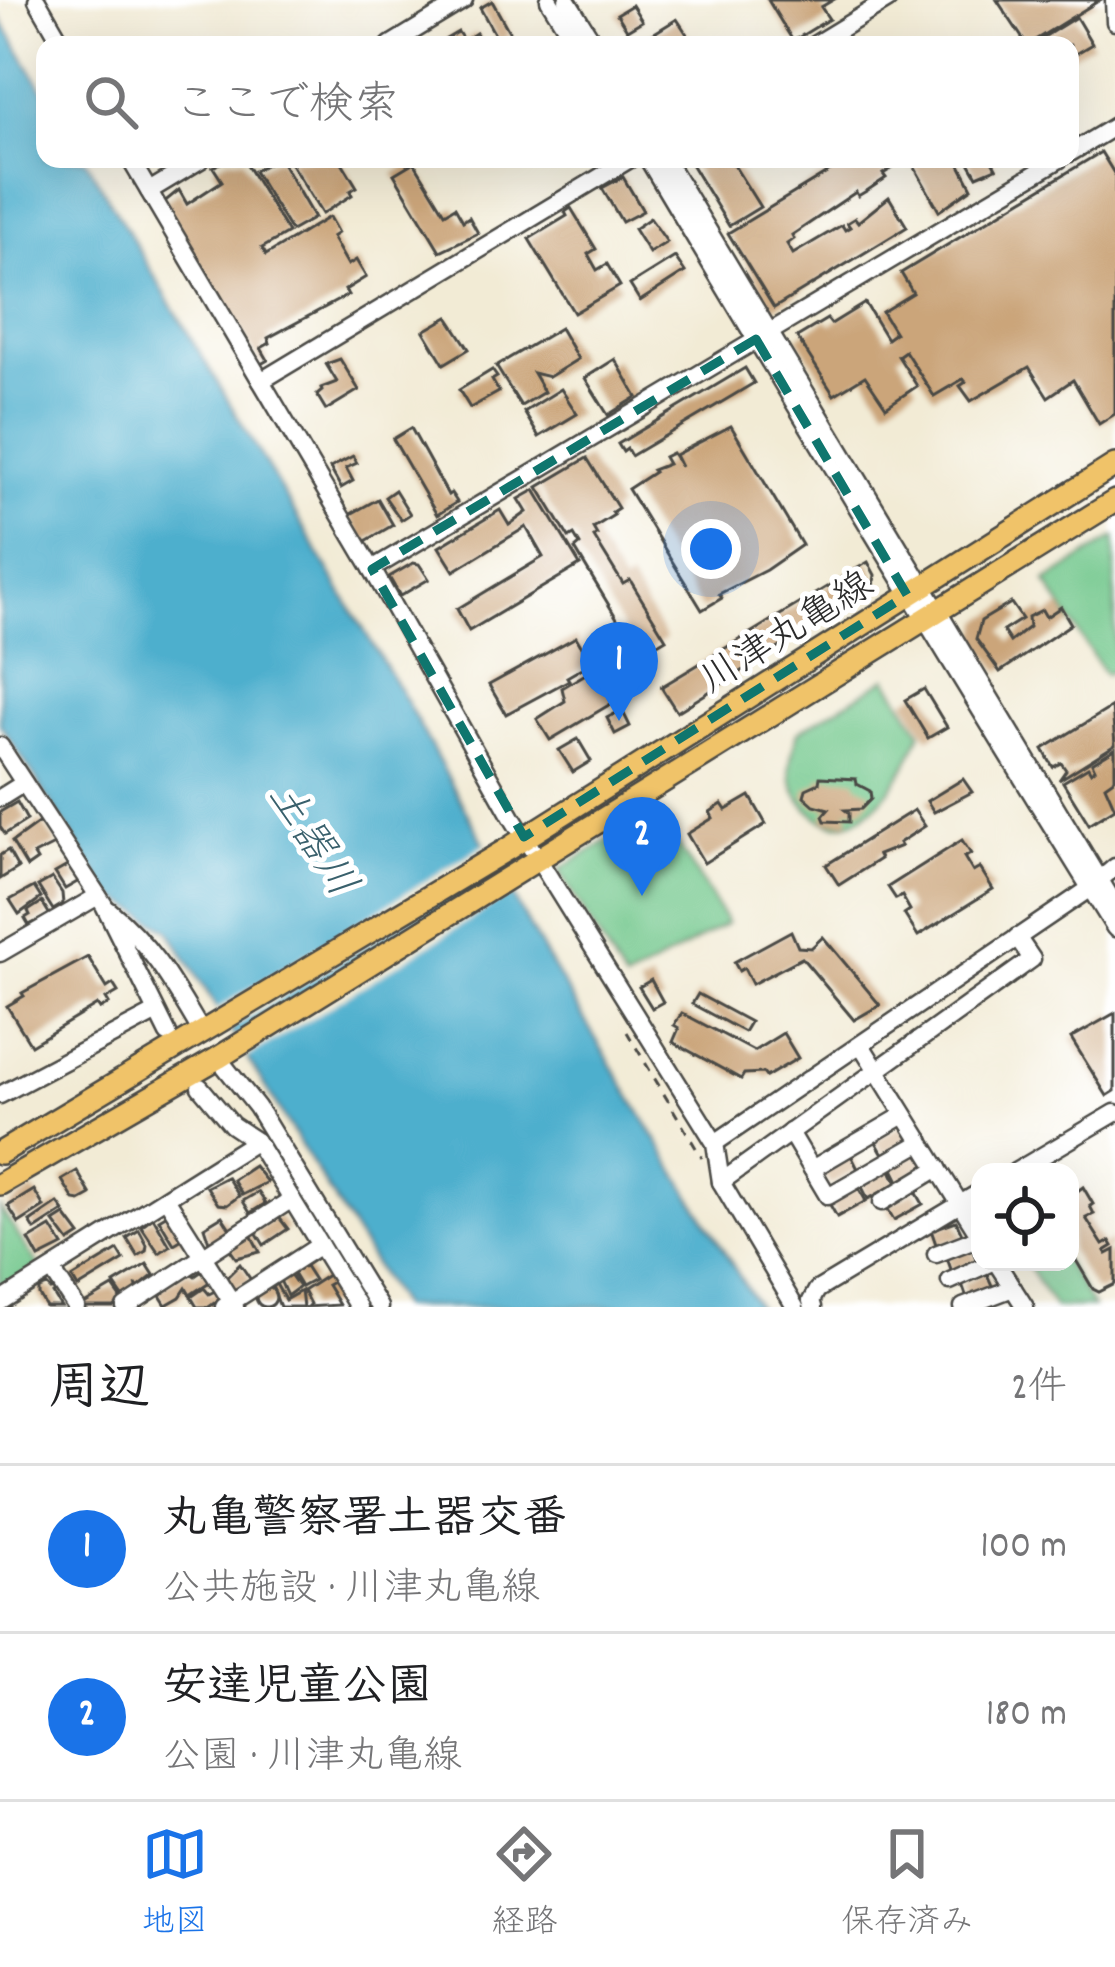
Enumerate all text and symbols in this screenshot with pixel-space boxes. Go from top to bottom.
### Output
search box [36,36,1079,168]
icon: search [78,69,144,135]
text: ここで検索 [174,76,399,140]
your location [681,519,741,579]
street label: 川津丸亀線 [691,561,886,711]
pin: 1 [580,622,658,721]
water label: 土器川 [250,773,369,911]
pin: 2 [603,797,681,896]
map controls [971,1163,1079,1271]
button: locate [971,1163,1079,1271]
text: 周辺 [48,1356,150,1428]
text: 2件 [1011,1363,1067,1418]
text: 丸亀警察署土器交番 [162,1490,567,1554]
text: 1 [83,1521,91,1576]
text: 100 m [980,1521,1067,1576]
text: 公共施設 · 川津丸亀線 [162,1564,540,1619]
text: 安達児童公園 [162,1658,432,1722]
text: 2 [78,1689,96,1744]
text: 180 m [986,1689,1067,1744]
text: 公園 · 川津丸亀線 [162,1732,462,1787]
tab: 地図 [142,1821,208,1948]
tab: 経路 [491,1821,557,1948]
tab: 保存済み [841,1821,973,1948]

